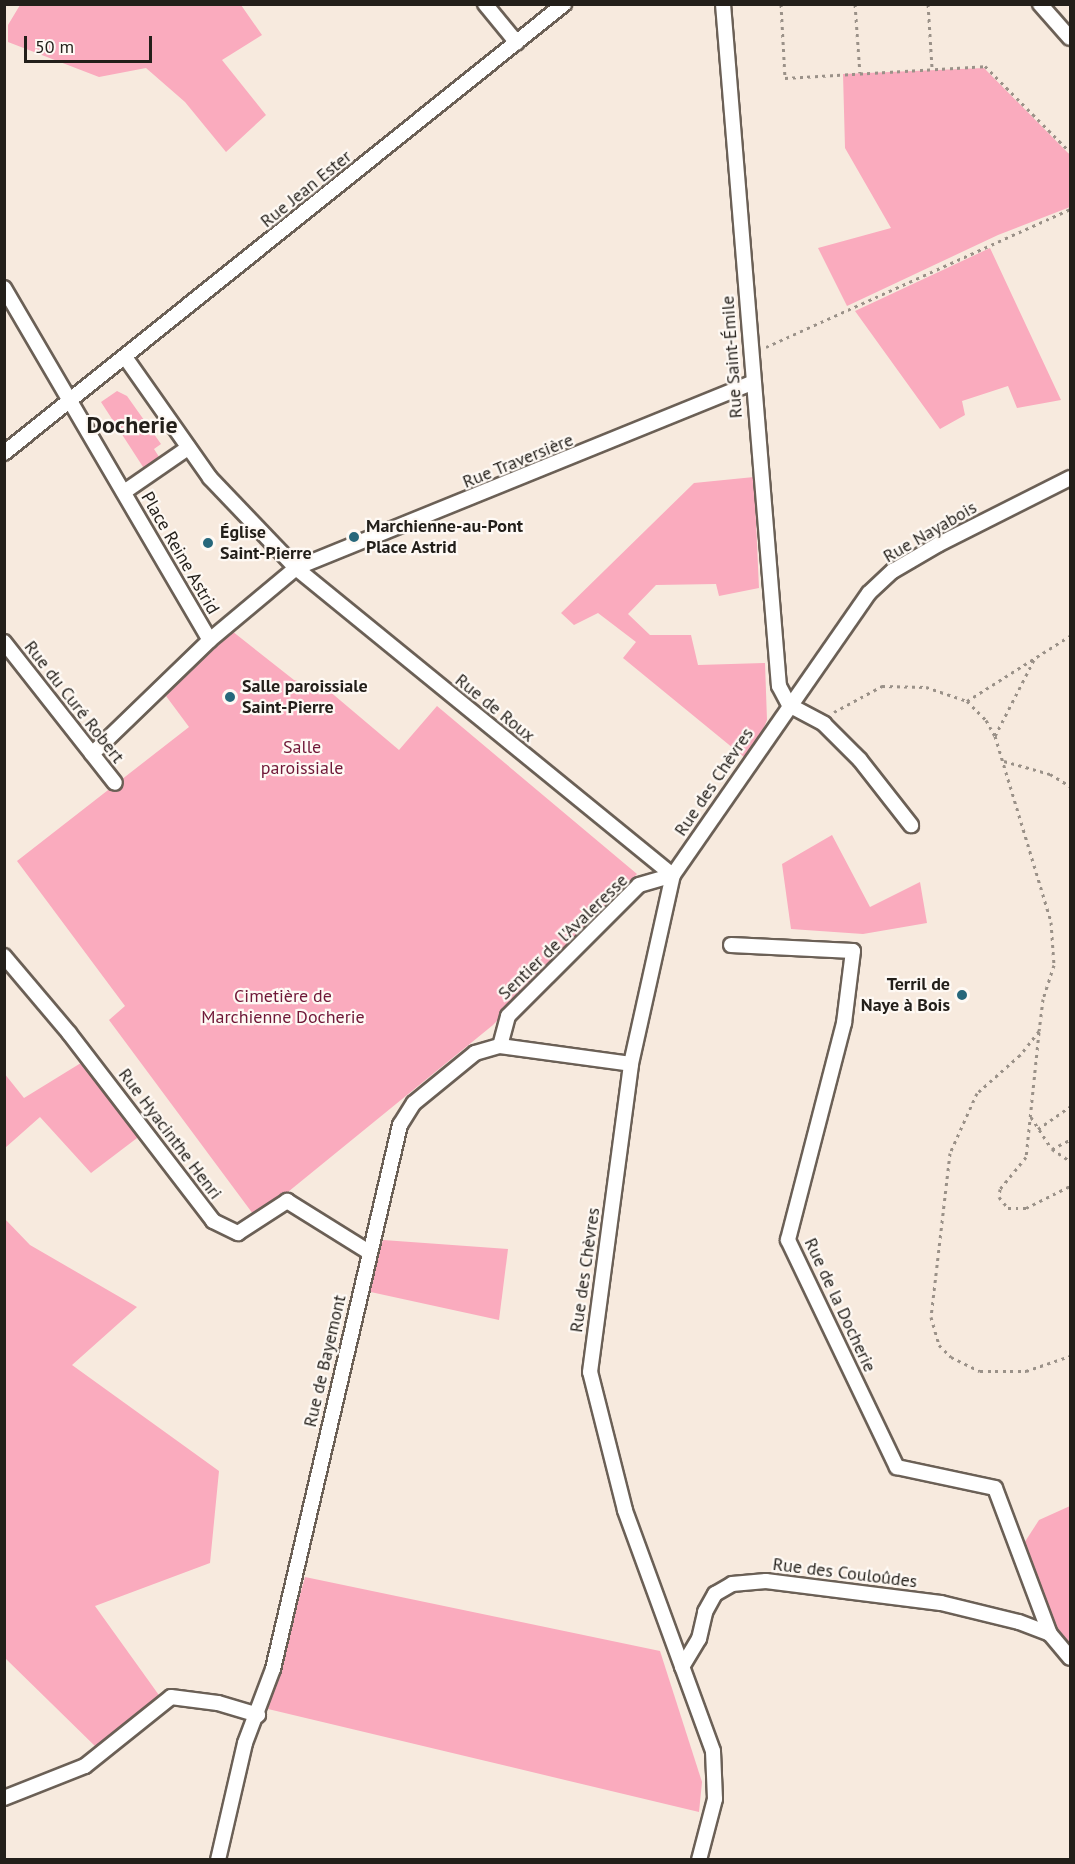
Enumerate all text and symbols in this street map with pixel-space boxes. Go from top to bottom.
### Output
scale bar [27,24,154,62]
text: 50 m [35,35,74,58]
street label: Rue Jean Ester [256,146,356,232]
street label: Rue Saint-Émile [717,295,747,419]
district label: Docherie [86,411,178,439]
street label: Rue Traversière [459,429,577,493]
street label: Place Reine Astrid [136,488,224,618]
street label: Rue Nayabois [879,497,981,567]
place label: Marchienne-au-Pont Place Astrid [366,516,523,558]
place label: Église Saint-Pierre [220,522,312,564]
marker: Marchienne-au-Pont Place Astrid [347,530,361,544]
marker: Église Saint-Pierre [201,536,215,550]
street label: Rue du Curé Robert [20,637,128,767]
street label: Rue de Roux [451,669,539,747]
place label: Salle paroissiale Saint-Pierre [242,676,368,718]
marker: Salle paroissiale Saint-Pierre [223,690,237,704]
street label: Rue des Chèvres [670,724,758,840]
park label: Salle paroissiale [261,737,343,780]
street label: Sentier de l'Avaleresse [494,870,632,1004]
place label: Terril de Naye à Bois [861,974,950,1016]
park label: Cimetière de Marchienne Docherie [201,986,365,1028]
marker: Terril de Naye à Bois [955,988,969,1002]
street label: Rue Hyacinthe Henri [114,1064,226,1204]
street label: Rue des Chèvres [566,1206,604,1334]
street label: Rue de la Docherie [799,1235,881,1375]
street label: Rue de Bayemont [299,1293,351,1429]
street label: Rue des Couloûdes [772,1553,918,1593]

